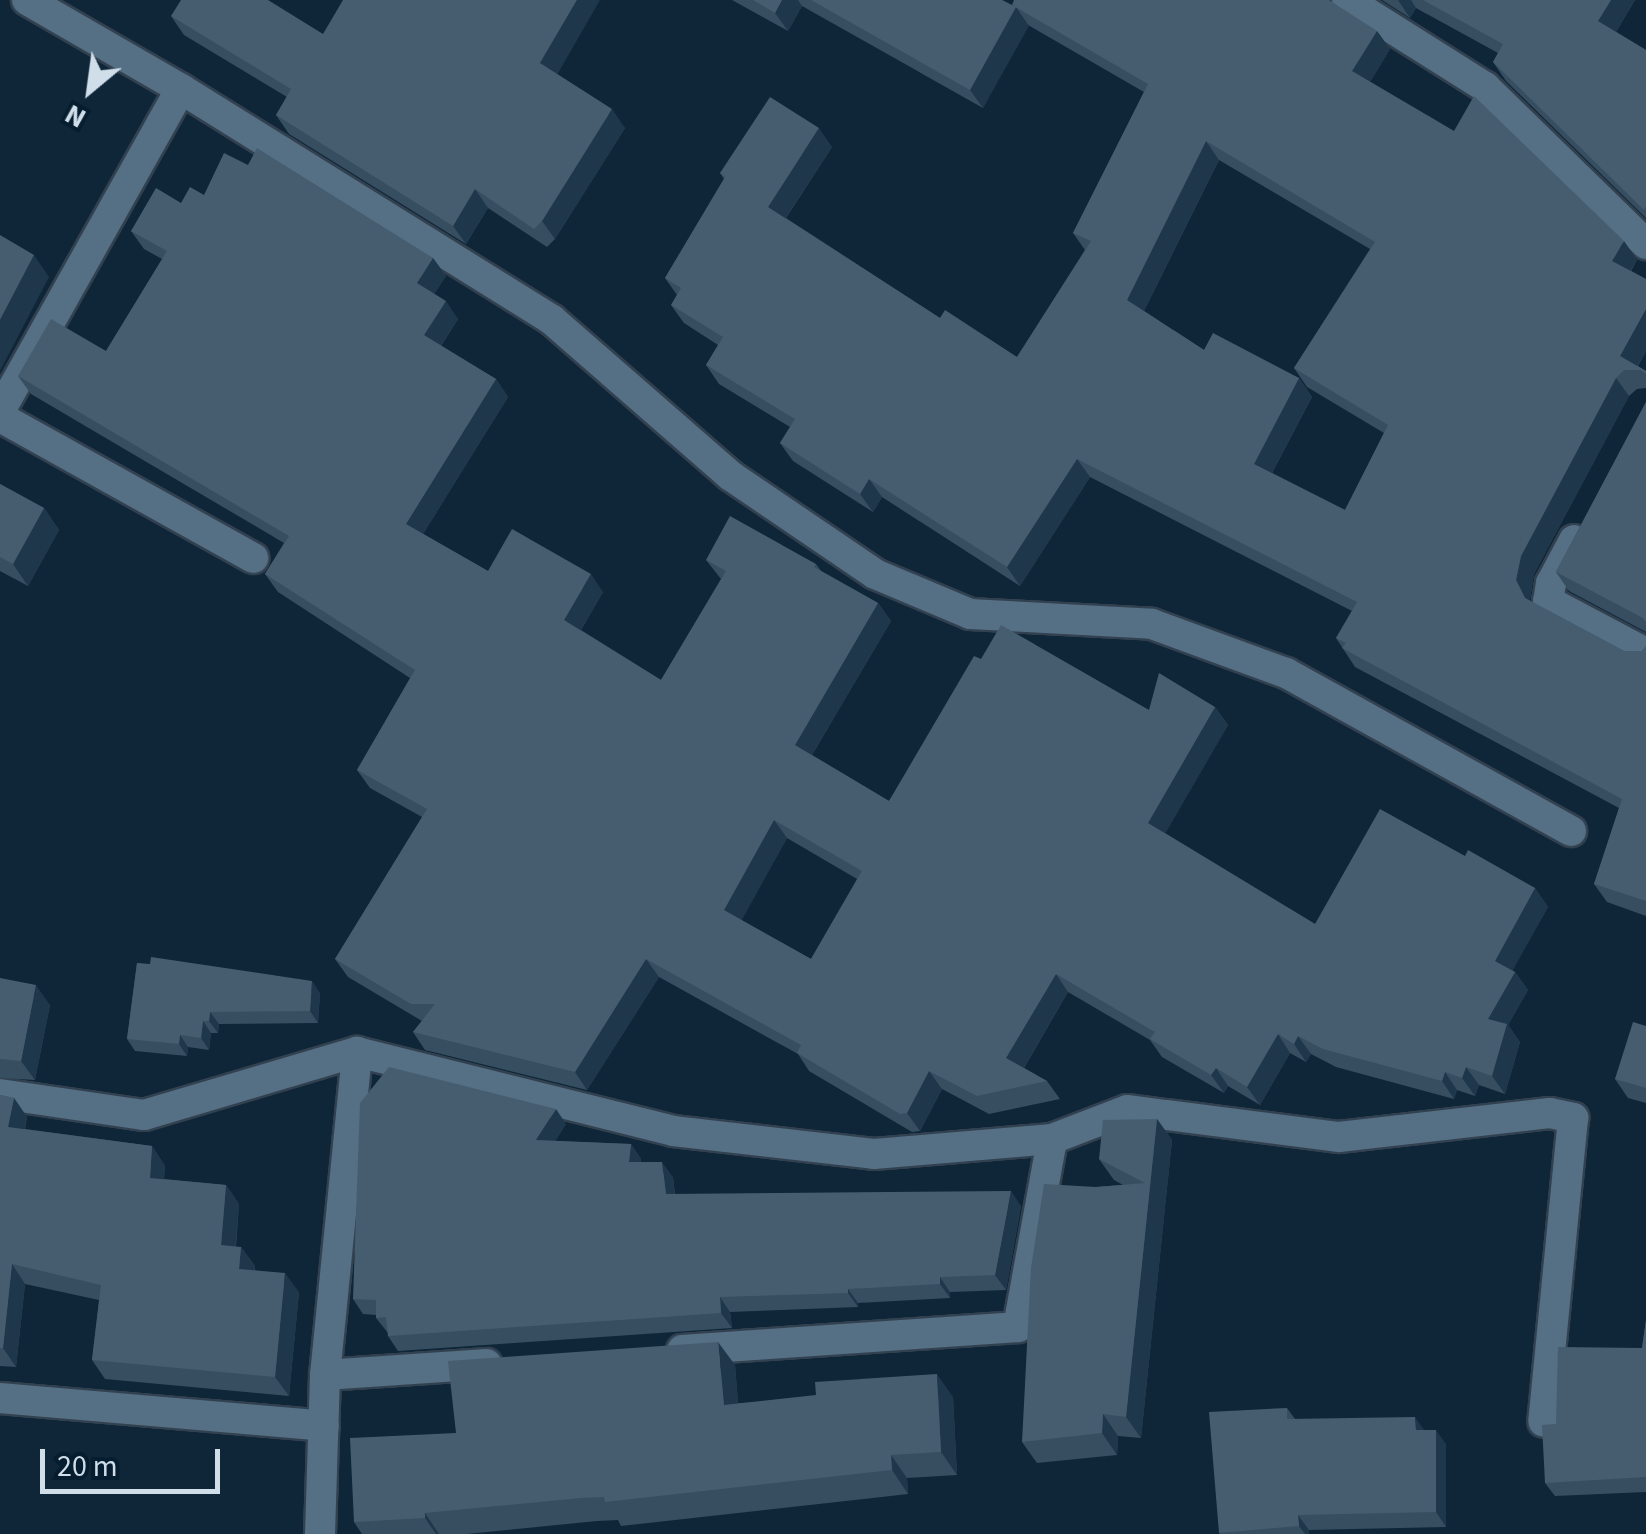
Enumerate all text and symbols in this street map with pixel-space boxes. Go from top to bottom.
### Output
north arrow [40,40,140,140]
text: N [58,94,93,138]
scale bar [45,1429,225,1491]
text: 20 m [57,1445,118,1488]

